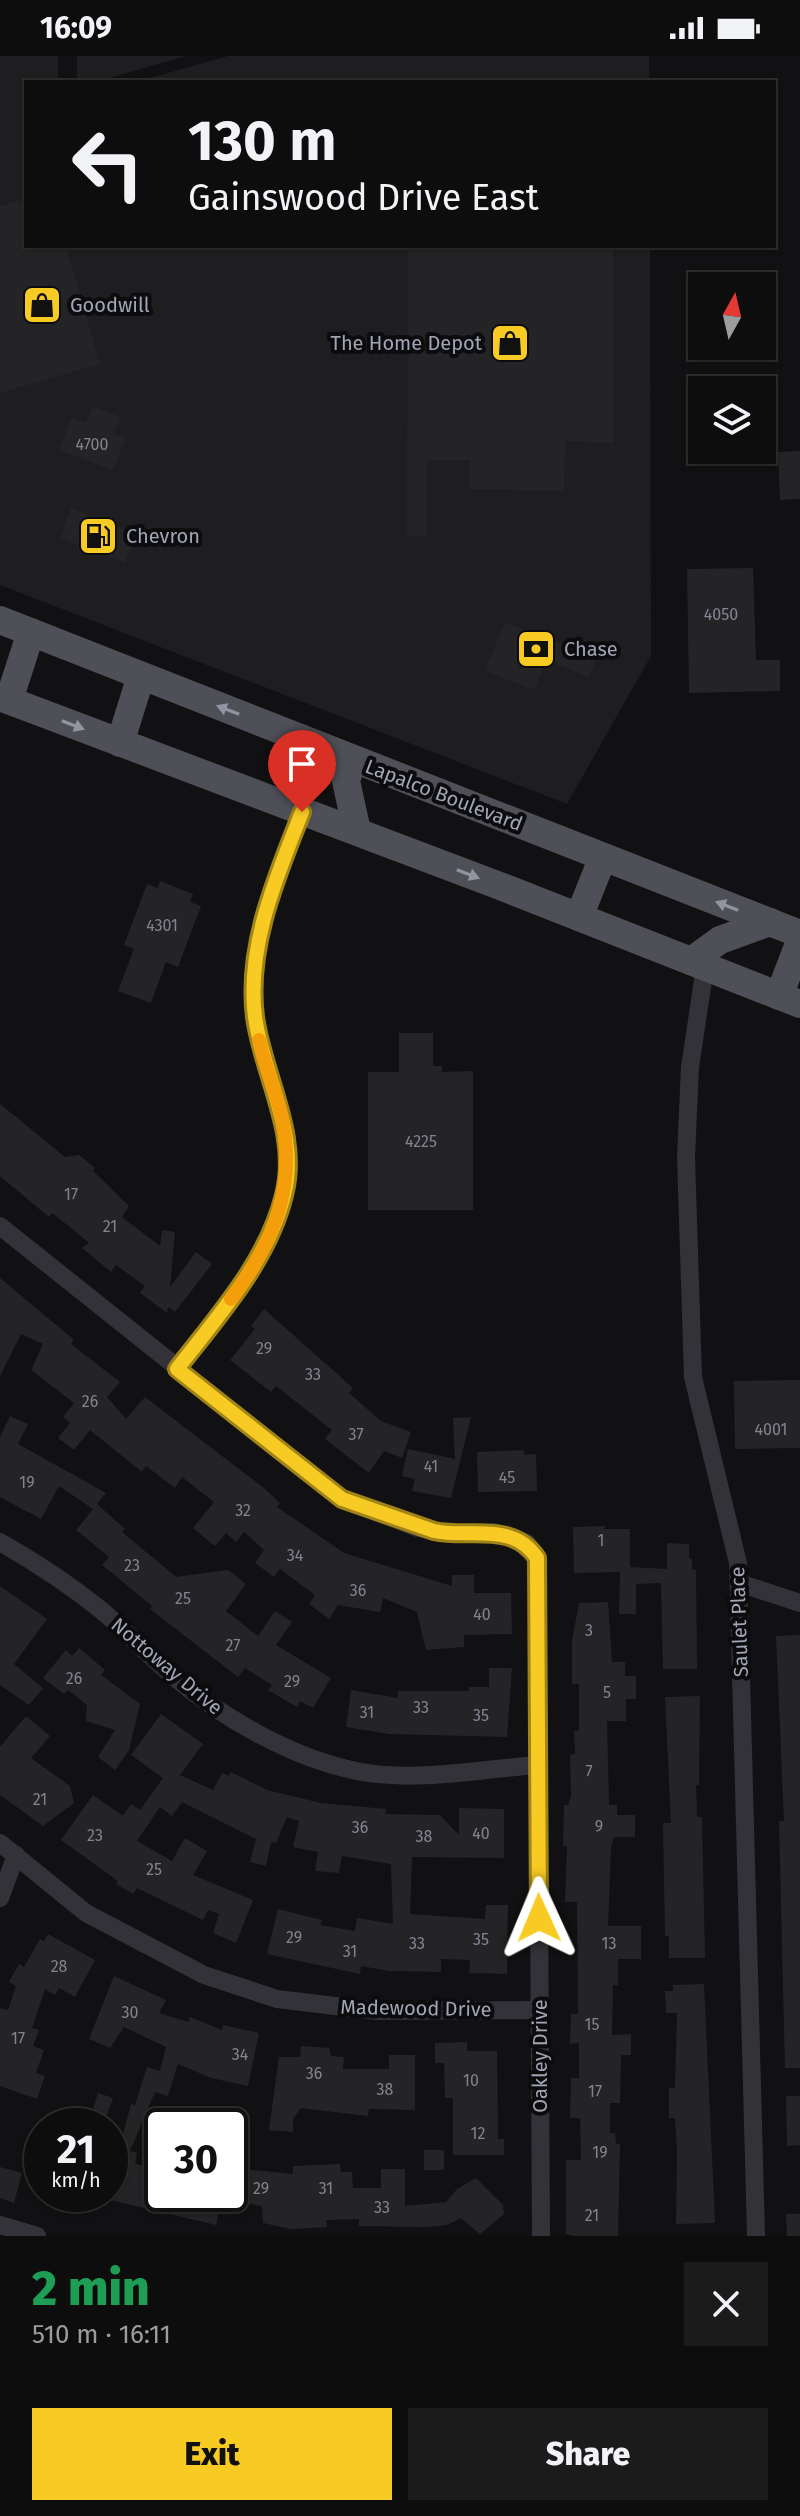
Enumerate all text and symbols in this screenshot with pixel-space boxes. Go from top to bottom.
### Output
text: 16:09 [40,10,112,46]
text: 130 m [188,108,336,175]
icon: left [56,112,160,216]
text: Gainswood Drive East [188,176,539,220]
north arrow [688,272,776,360]
map controls [688,272,776,464]
shop icon: Goodwill [21,284,63,326]
place label: Goodwill [70,293,150,317]
shop icon: The Home Depot [489,322,531,364]
place label: The Home Depot [331,331,483,355]
button: layers [688,376,776,464]
house number: 4700 [76,435,109,454]
fuel station icon: Chevron [77,515,119,557]
place label: Chevron [126,524,200,548]
house number: 4050 [704,605,738,624]
bank icon: Chase [515,628,557,670]
place label: Chase [564,637,618,661]
one-way arrow [216,703,240,716]
one-way arrow [61,719,85,732]
pin [268,730,336,812]
icon: arrive [280,742,324,786]
street label: Lapalco Boulevard [362,754,526,836]
one-way arrow [456,868,480,881]
one-way arrow [715,899,739,912]
house number: 4301 [146,916,178,935]
house number: 4225 [405,1132,437,1151]
house number: 17 [64,1185,78,1204]
house number: 21 [103,1217,117,1236]
house number: 29 [256,1339,272,1358]
house number: 33 [305,1365,321,1384]
house number: 26 [82,1392,98,1411]
house number: 4001 [755,1420,787,1439]
house number: 37 [348,1425,364,1444]
house number: 41 [424,1457,438,1476]
house number: 45 [499,1468,515,1487]
house number: 19 [19,1473,35,1492]
house number: 32 [235,1501,251,1520]
house number: 1 [598,1531,604,1550]
house number: 34 [287,1546,304,1565]
house number: 23 [124,1556,140,1575]
street label: Saulet Place [725,1566,753,1678]
house number: 36 [350,1581,366,1600]
house number: 25 [175,1589,191,1608]
house number: 40 [473,1605,491,1624]
street label: Nottoway Drive [106,1612,228,1720]
house number: 3 [585,1621,593,1640]
house number: 27 [226,1636,240,1655]
house number: 26 [66,1669,82,1688]
house number: 29 [284,1672,300,1691]
house number: 5 [603,1683,611,1702]
house number: 33 [413,1698,429,1717]
house number: 31 [360,1703,374,1722]
house number: 35 [473,1706,489,1725]
house number: 7 [585,1762,593,1781]
house number: 21 [33,1790,47,1809]
house number: 9 [595,1817,603,1836]
house number: 36 [352,1818,368,1837]
house number: 40 [472,1824,490,1843]
house number: 23 [87,1826,103,1845]
house number: 38 [416,1827,433,1846]
house number: 25 [146,1860,162,1879]
position arrow [497,1876,581,1960]
house number: 29 [286,1928,302,1947]
house number: 35 [473,1930,489,1949]
house number: 33 [409,1934,425,1953]
house number: 13 [602,1934,616,1953]
house number: 31 [343,1942,357,1961]
house number: 28 [51,1957,68,1976]
street label: Madewood Drive [340,1995,492,2021]
street label: Oakley Drive [528,1999,552,2113]
house number: 30 [122,2003,139,2022]
house number: 15 [585,2015,599,2034]
house number: 17 [11,2029,25,2048]
house number: 34 [232,2045,249,2064]
house number: 36 [306,2064,322,2083]
house number: 10 [463,2071,479,2090]
house number: 38 [377,2080,394,2099]
house number: 17 [588,2082,602,2101]
speed limit sign: 30 [144,2108,248,2212]
house number: 12 [471,2124,485,2143]
text: 21 [57,2126,95,2174]
house number: 19 [592,2143,608,2162]
text: km/h [51,2168,101,2192]
house number: 29 [253,2179,269,2198]
house number: 31 [319,2179,333,2198]
house number: 33 [374,2198,390,2217]
house number: 21 [585,2206,599,2225]
text: 2 min [32,2260,150,2318]
button: close [684,2262,768,2346]
text: 510 m · 16:11 [32,2319,171,2350]
button: Exit [32,2408,392,2500]
button: Share [408,2408,768,2500]

